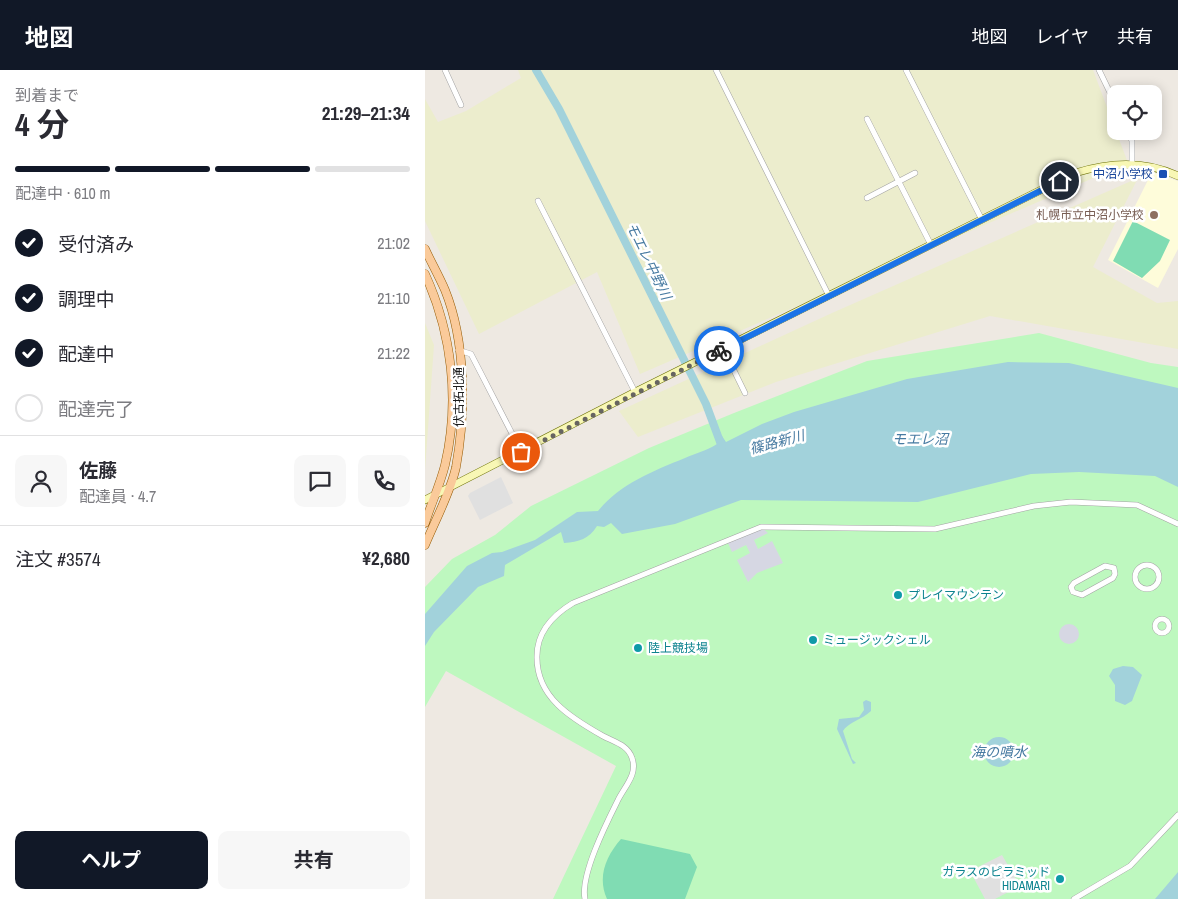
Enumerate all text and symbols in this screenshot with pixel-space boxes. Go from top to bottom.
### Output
text: 地図 [25,21,73,53]
text: 地図 [972,24,1008,49]
text: レイヤ [1036,24,1089,49]
text: 共有 [1117,24,1153,49]
text: 到着まで [15,84,79,106]
map controls [1107,85,1162,140]
button: locate [1107,85,1162,140]
text: 21:29–21:34 [322,100,410,126]
text: 4 分 [15,103,69,146]
pin [1039,160,1081,202]
place label: 中沼小学校 [1093,166,1153,182]
icon: home [1046,167,1074,195]
marker: 中沼小学校 [1157,168,1169,180]
text: 配達中 · 610 m [15,182,110,204]
place label: 札幌市立中沼小学校 [1036,207,1144,223]
marker: 札幌市立中沼小学校 [1148,209,1160,221]
water label: モエレ中野川 [622,219,676,304]
icon: check [15,229,43,257]
text: 受付済み [58,231,134,257]
text: 21:02 [377,232,410,254]
icon: check [15,284,43,312]
text: 調理中 [58,286,115,312]
text: 21:10 [377,287,410,309]
courier [694,326,744,376]
icon: bike [705,337,733,365]
icon: check [15,339,43,367]
text: 配達中 [58,341,115,367]
text: 21:22 [377,342,410,364]
street label: 伏古拓北通 [451,367,467,427]
text: 配達完了 [58,396,134,422]
water label: 篠路新川 [748,426,808,458]
water label: モエレ沼 [892,430,950,448]
pin [500,431,542,473]
icon: bag [507,438,535,466]
button: person [15,455,67,507]
button: chat [294,455,346,507]
button: phone [358,455,410,507]
text: 佐藤 [79,457,117,483]
text: 配達員 · 4.7 [79,485,156,507]
text: ¥2,680 [362,545,410,571]
text: 注文 #3574 [15,546,101,572]
place label: プレイマウンテン [908,587,1004,603]
marker: プレイマウンテン [892,589,904,601]
place label: ミュージックシェル [823,632,931,648]
marker: ミュージックシェル [807,634,819,646]
place label: 陸上競技場 [648,640,708,656]
marker: 陸上競技場 [632,642,644,654]
water label: 海の噴水 [971,743,1029,761]
button: ヘルプ [15,831,208,889]
button: 共有 [218,831,410,889]
place label: ガラスのピラミッド HIDAMARI [942,864,1050,894]
marker: ガラスのピラミッド HIDAMARI [1054,873,1066,885]

